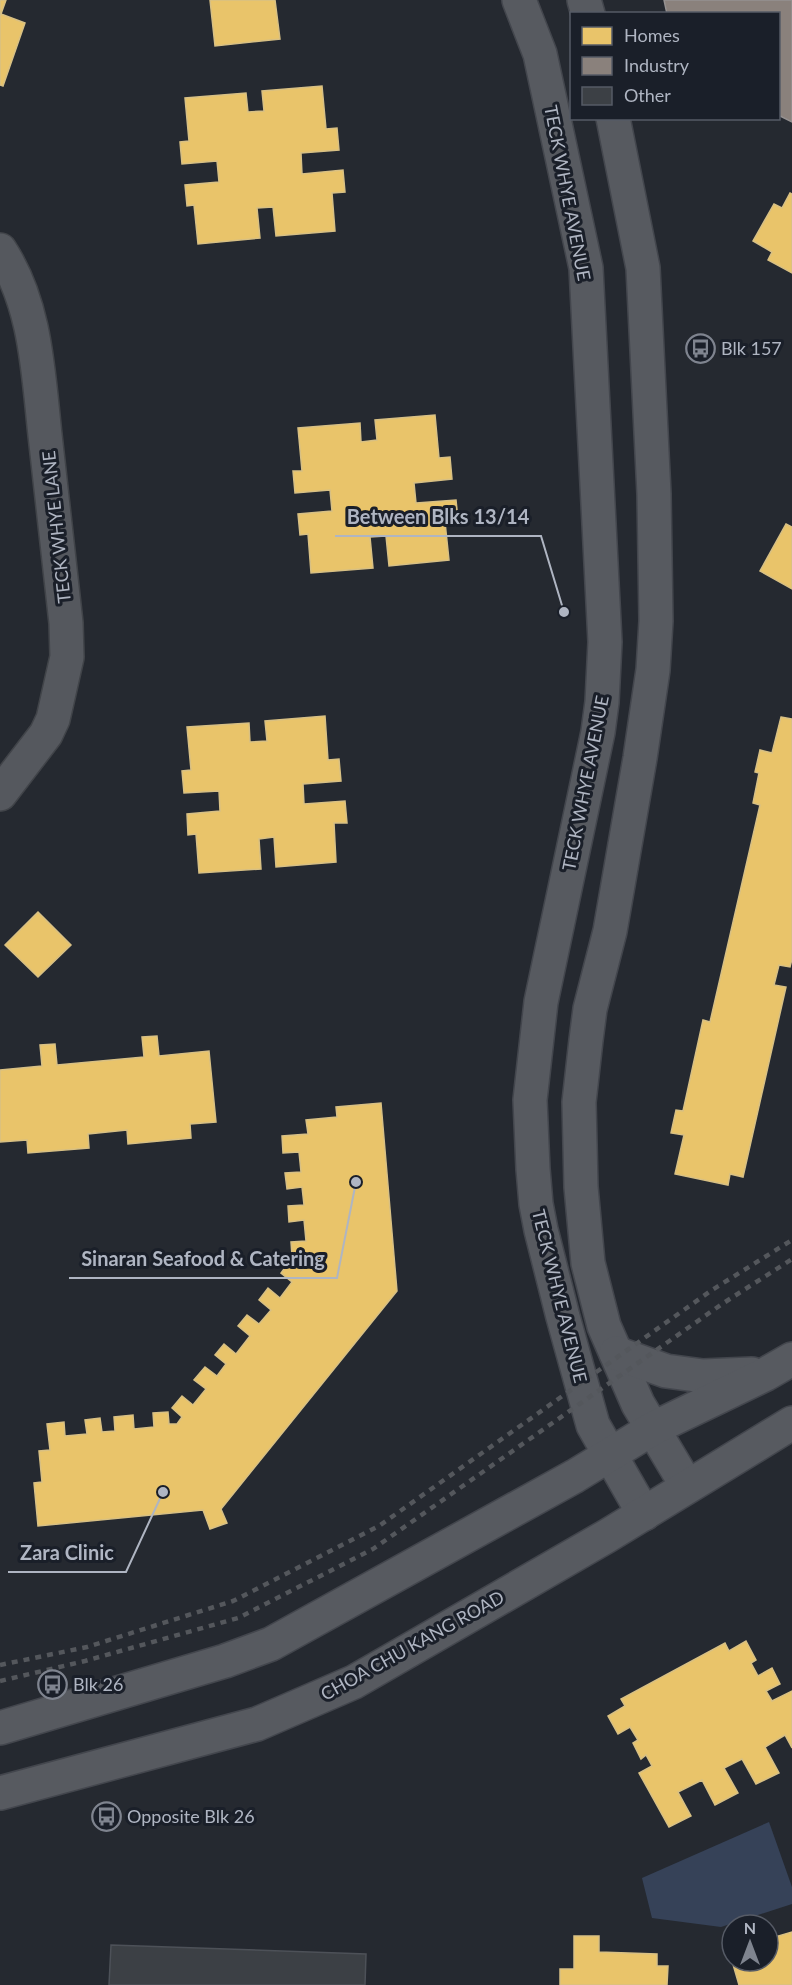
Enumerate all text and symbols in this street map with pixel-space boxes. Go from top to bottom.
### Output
legend [570,12,780,120]
text: Homes [624,24,680,46]
text: Industry [624,54,690,76]
text: Other [624,84,671,106]
street label: TECK WHYE AVENUE [540,103,596,283]
bus stop icon: Blk 157 [684,332,716,364]
place label: Blk 157 [721,337,782,359]
street label: TECK WHYE LANE [37,450,75,604]
callout: Between Blks 13/14 [335,498,541,536]
text: Between Blks 13/14 [347,504,530,528]
street label: TECK WHYE AVENUE [557,693,613,873]
street label: TECK WHYE AVENUE [528,1207,592,1385]
callout: Sinaran Seafood & Catering [69,1240,337,1278]
text: Sinaran Seafood & Catering [81,1246,325,1270]
callout: Zara Clinic [8,1534,126,1572]
text: Zara Clinic [20,1540,114,1564]
street label: CHOA CHU KANG ROAD [316,1585,508,1705]
bus stop icon: Blk 26 [36,1668,68,1700]
place label: Blk 26 [73,1673,123,1695]
bus stop icon: Opposite Blk 26 [90,1800,122,1832]
place label: Opposite Blk 26 [127,1805,255,1827]
north arrow [720,1913,780,1973]
text: N [744,1918,756,1937]

